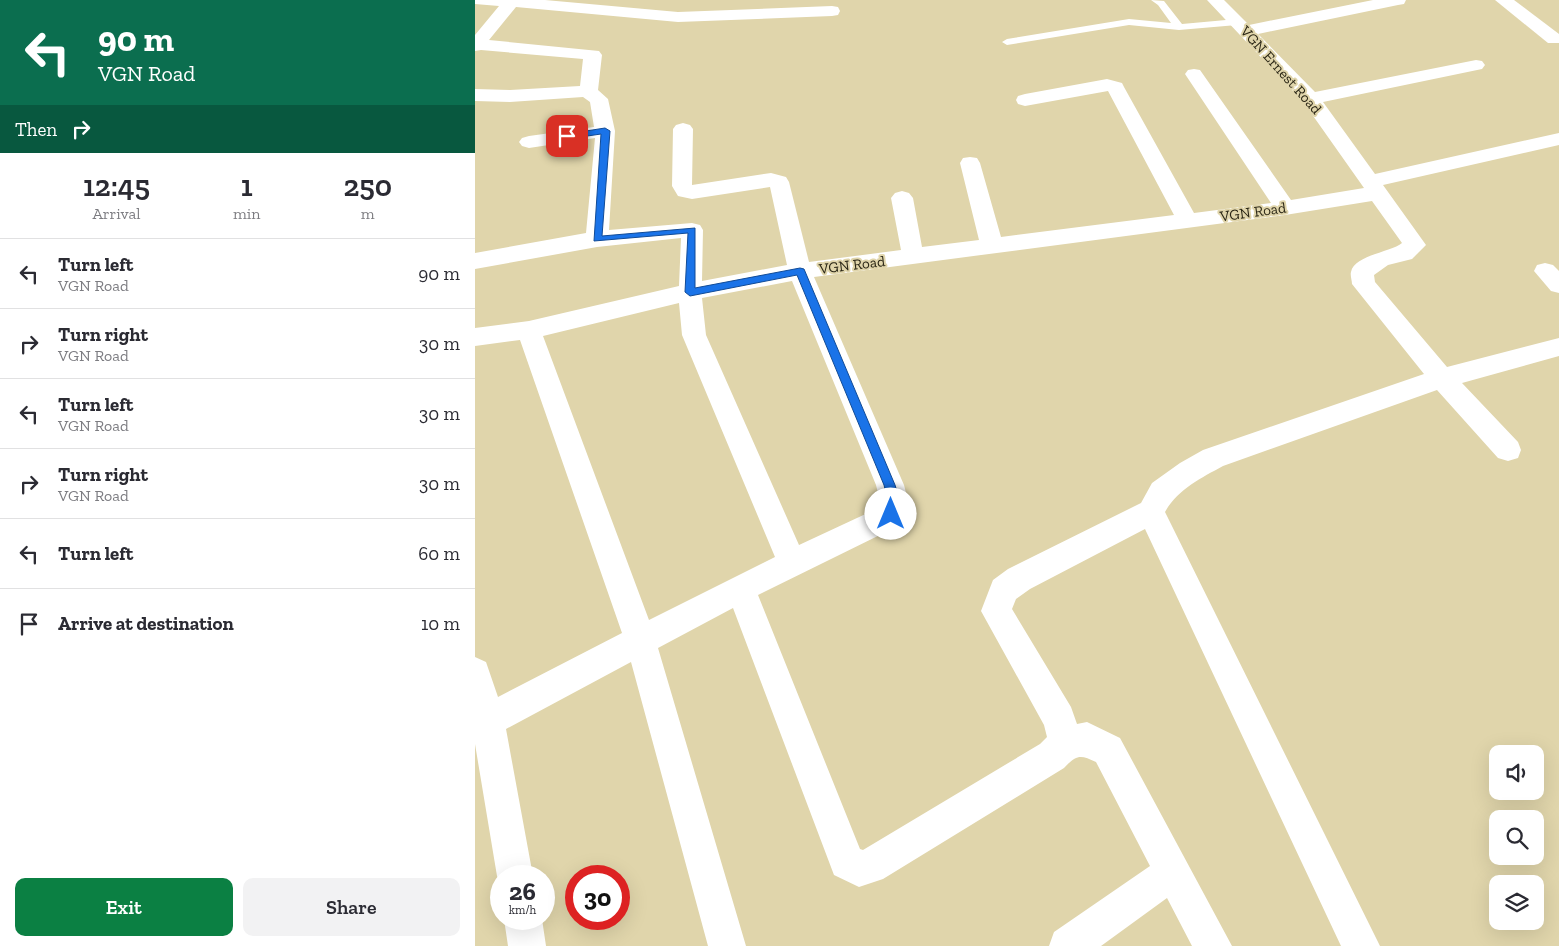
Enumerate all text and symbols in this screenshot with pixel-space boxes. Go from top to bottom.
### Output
text: 90 m [98,18,174,60]
icon: left [15,20,80,85]
street label: VGN Ernest Road [1236,21,1326,118]
text: VGN Road [98,60,195,87]
icon: right [67,115,95,143]
pin [546,115,588,157]
text: Then [15,118,57,141]
icon: arrive [553,122,581,150]
text: 12:45 [83,168,150,204]
text: 1 [241,168,253,204]
text: 250 [343,168,392,204]
street label: VGN Road [1218,198,1288,226]
text: Arrival [92,204,141,223]
text: min [233,204,260,223]
text: m [361,204,375,223]
street label: VGN Road [817,252,887,278]
text: Turn left [58,253,133,276]
icon: left [15,260,43,288]
text: 90 m [418,262,460,285]
text: VGN Road [58,276,129,295]
text: Turn right [58,323,148,346]
icon: right [15,330,43,358]
text: 30 m [419,332,460,355]
text: VGN Road [58,346,129,365]
text: Turn left [58,393,133,416]
icon: left [15,400,43,428]
text: 30 m [419,402,460,425]
text: VGN Road [58,416,129,435]
text: Turn right [58,463,148,486]
icon: right [15,470,43,498]
text: 30 m [419,472,460,495]
text: VGN Road [58,486,129,505]
position arrow [864,487,916,539]
icon: left [15,540,43,568]
text: Turn left [58,542,133,565]
text: 60 m [418,542,460,565]
icon: arrive [15,610,43,638]
text: Arrive at destination [58,612,234,635]
text: 10 m [421,612,460,635]
map controls [1489,745,1544,930]
button: sound [1489,745,1544,800]
button: search [1489,810,1544,865]
speed limit sign: 30 [565,865,630,930]
button: layers [1489,875,1544,930]
text: 26 [509,876,536,906]
button: Exit [15,878,233,936]
button: Share [243,878,460,936]
text: km/h [509,903,536,917]

